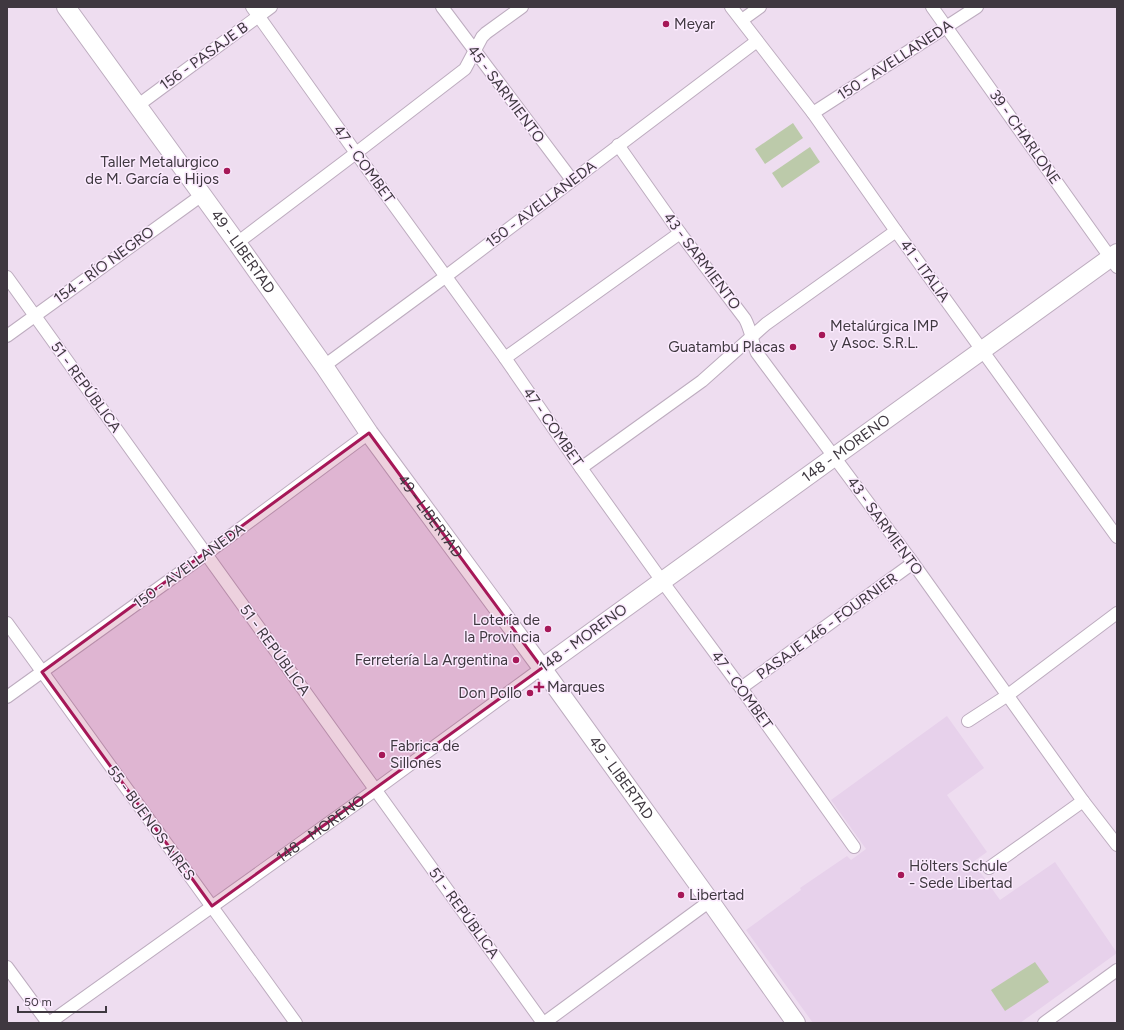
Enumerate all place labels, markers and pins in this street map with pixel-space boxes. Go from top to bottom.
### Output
place label: Meyar [674,15,715,33]
marker: Meyar [661,19,671,29]
place label: Taller Metalurgico de M. García e Hijos [85,153,219,188]
marker: Taller Metalurgico de M. García e Hijos [222,166,232,176]
place label: Metalúrgica IMP y Asoc. S.R.L. [830,317,938,352]
marker: Metalúrgica IMP y Asoc. S.R.L. [817,330,827,340]
place label: Guatambu Placas [668,338,785,356]
marker: Guatambu Placas [788,342,798,352]
place label: Lotería de la Provincia [464,611,540,646]
marker: Lotería de la Provincia [543,624,553,634]
place label: Ferretería La Argentina [355,651,508,669]
marker: Ferretería La Argentina [511,655,521,665]
place label: Marques [547,678,605,696]
marker: Marques [534,682,544,692]
place label: Don Pollo [458,684,522,702]
marker: Don Pollo [525,688,535,698]
place label: Fabrica de Sillones [390,737,460,772]
marker: Fabrica de Sillones [377,750,387,760]
place label: Hölters Schule - Sede Libertad [909,857,1012,892]
marker: Hölters Schule - Sede Libertad [896,870,906,880]
place label: Libertad [689,886,744,904]
marker: Libertad [676,890,686,900]

